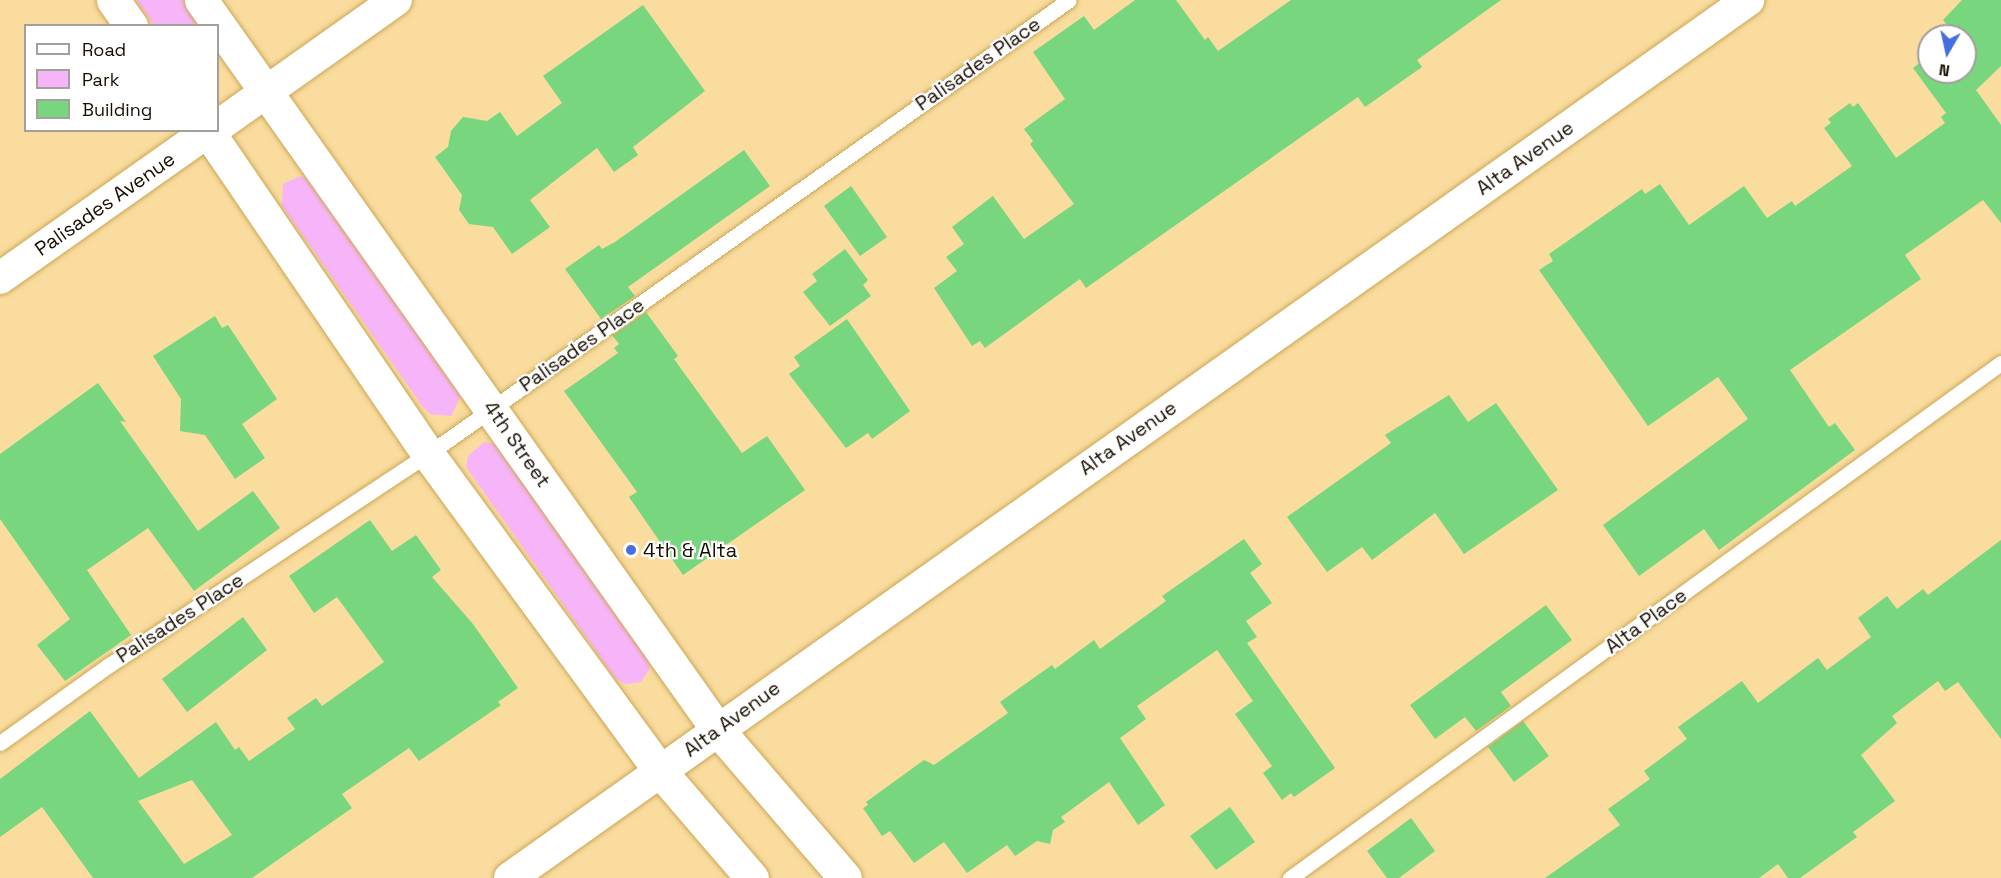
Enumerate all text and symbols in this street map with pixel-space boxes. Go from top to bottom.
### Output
street label: Palisades Place [911,12,1045,116]
legend [24,24,219,132]
north arrow [1917,24,1977,84]
text: Road [82,38,126,61]
text: N [1937,59,1951,82]
text: Park [82,68,119,91]
text: Building [82,98,152,121]
street label: Alta Avenue [1471,115,1579,201]
street label: Palisades Avenue [30,147,180,261]
street label: Palisades Place [515,293,649,397]
street label: Alta Avenue [1074,395,1182,481]
street label: 4th Street [478,396,556,492]
place label: 4th & Alta [643,538,737,562]
marker: 4th & Alta [624,543,638,557]
street label: Palisades Place [112,568,248,668]
street label: Alta Place [1600,583,1692,659]
street label: Alta Avenue [679,676,785,762]

